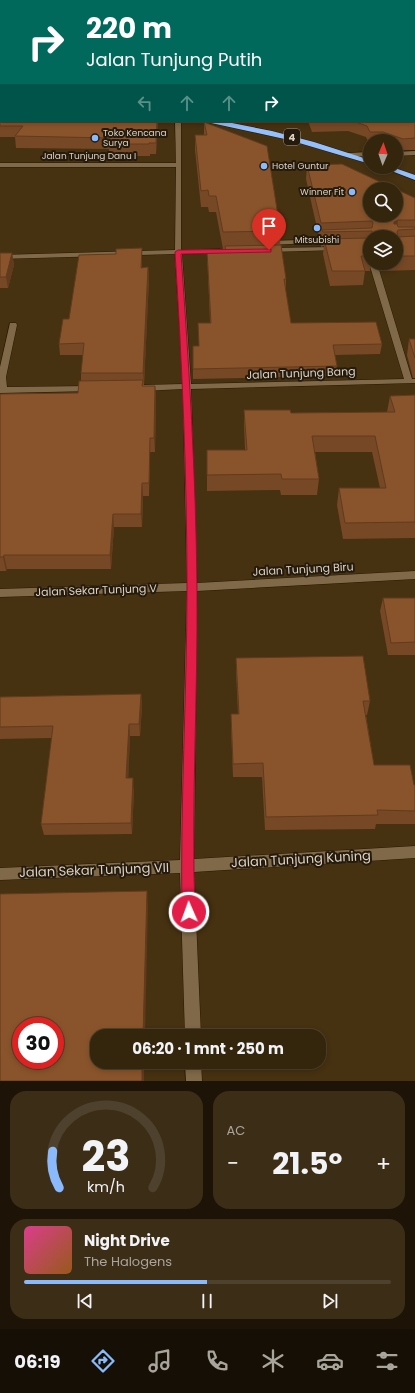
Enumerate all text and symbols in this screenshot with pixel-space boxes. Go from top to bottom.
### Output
text: 220 m [86,9,172,48]
icon: right [20,16,72,68]
text: Jalan Tunjung Putih [86,47,262,72]
icon: left [134,92,156,114]
icon: ahead [176,92,198,114]
icon: ahead [218,92,240,114]
icon: right [260,92,282,114]
place label: Toko Kencana Surya [103,127,167,149]
road number: 4 [284,129,300,145]
marker: Toko Kencana Surya [90,133,100,143]
north arrow [363,134,403,174]
map controls [363,134,403,270]
street label: Jalan Tunjung Danu I [42,150,136,162]
place label: Hotel Guntur [272,160,329,172]
marker: Hotel Guntur [259,161,269,171]
button: search [363,182,403,222]
place label: Winner Fit [300,186,344,198]
marker: Winner Fit [347,187,357,197]
pin [252,209,286,250]
icon: arrive [258,215,280,237]
marker: Mitsubishi [312,223,322,233]
button: layers [363,230,403,270]
place label: Mitsubishi [295,234,339,246]
street label: Jalan Tunjung Bang [246,363,356,383]
street label: Jalan Tunjung Biru [252,558,354,580]
street label: Jalan Sekar Tunjung V [35,580,158,600]
street label: Jalan Tunjung Kuning [231,846,371,872]
street label: Jalan Sekar Tunjung VII [19,858,169,882]
position arrow [168,891,210,933]
speed limit sign: 30 [12,1017,64,1069]
text: 06:20 · 1 mnt · 250 m [132,1038,284,1059]
text: AC [227,1121,245,1140]
text: 23 [82,1127,131,1186]
text: 21.5° [272,1142,342,1185]
text: − [227,1148,239,1179]
text: + [376,1148,391,1179]
text: km/h [87,1177,125,1197]
text: Night Drive [84,1230,170,1251]
text: The Halogens [84,1252,172,1271]
icon: previous [74,1290,96,1312]
icon: pause [196,1290,218,1312]
icon: next [319,1290,341,1312]
icon: directions [89,1347,117,1375]
icon: music [146,1347,174,1375]
icon: phone [203,1347,231,1375]
icon: climate [259,1347,287,1375]
icon: car [316,1347,344,1375]
icon: filters [373,1347,401,1375]
text: 06:19 [14,1349,61,1374]

